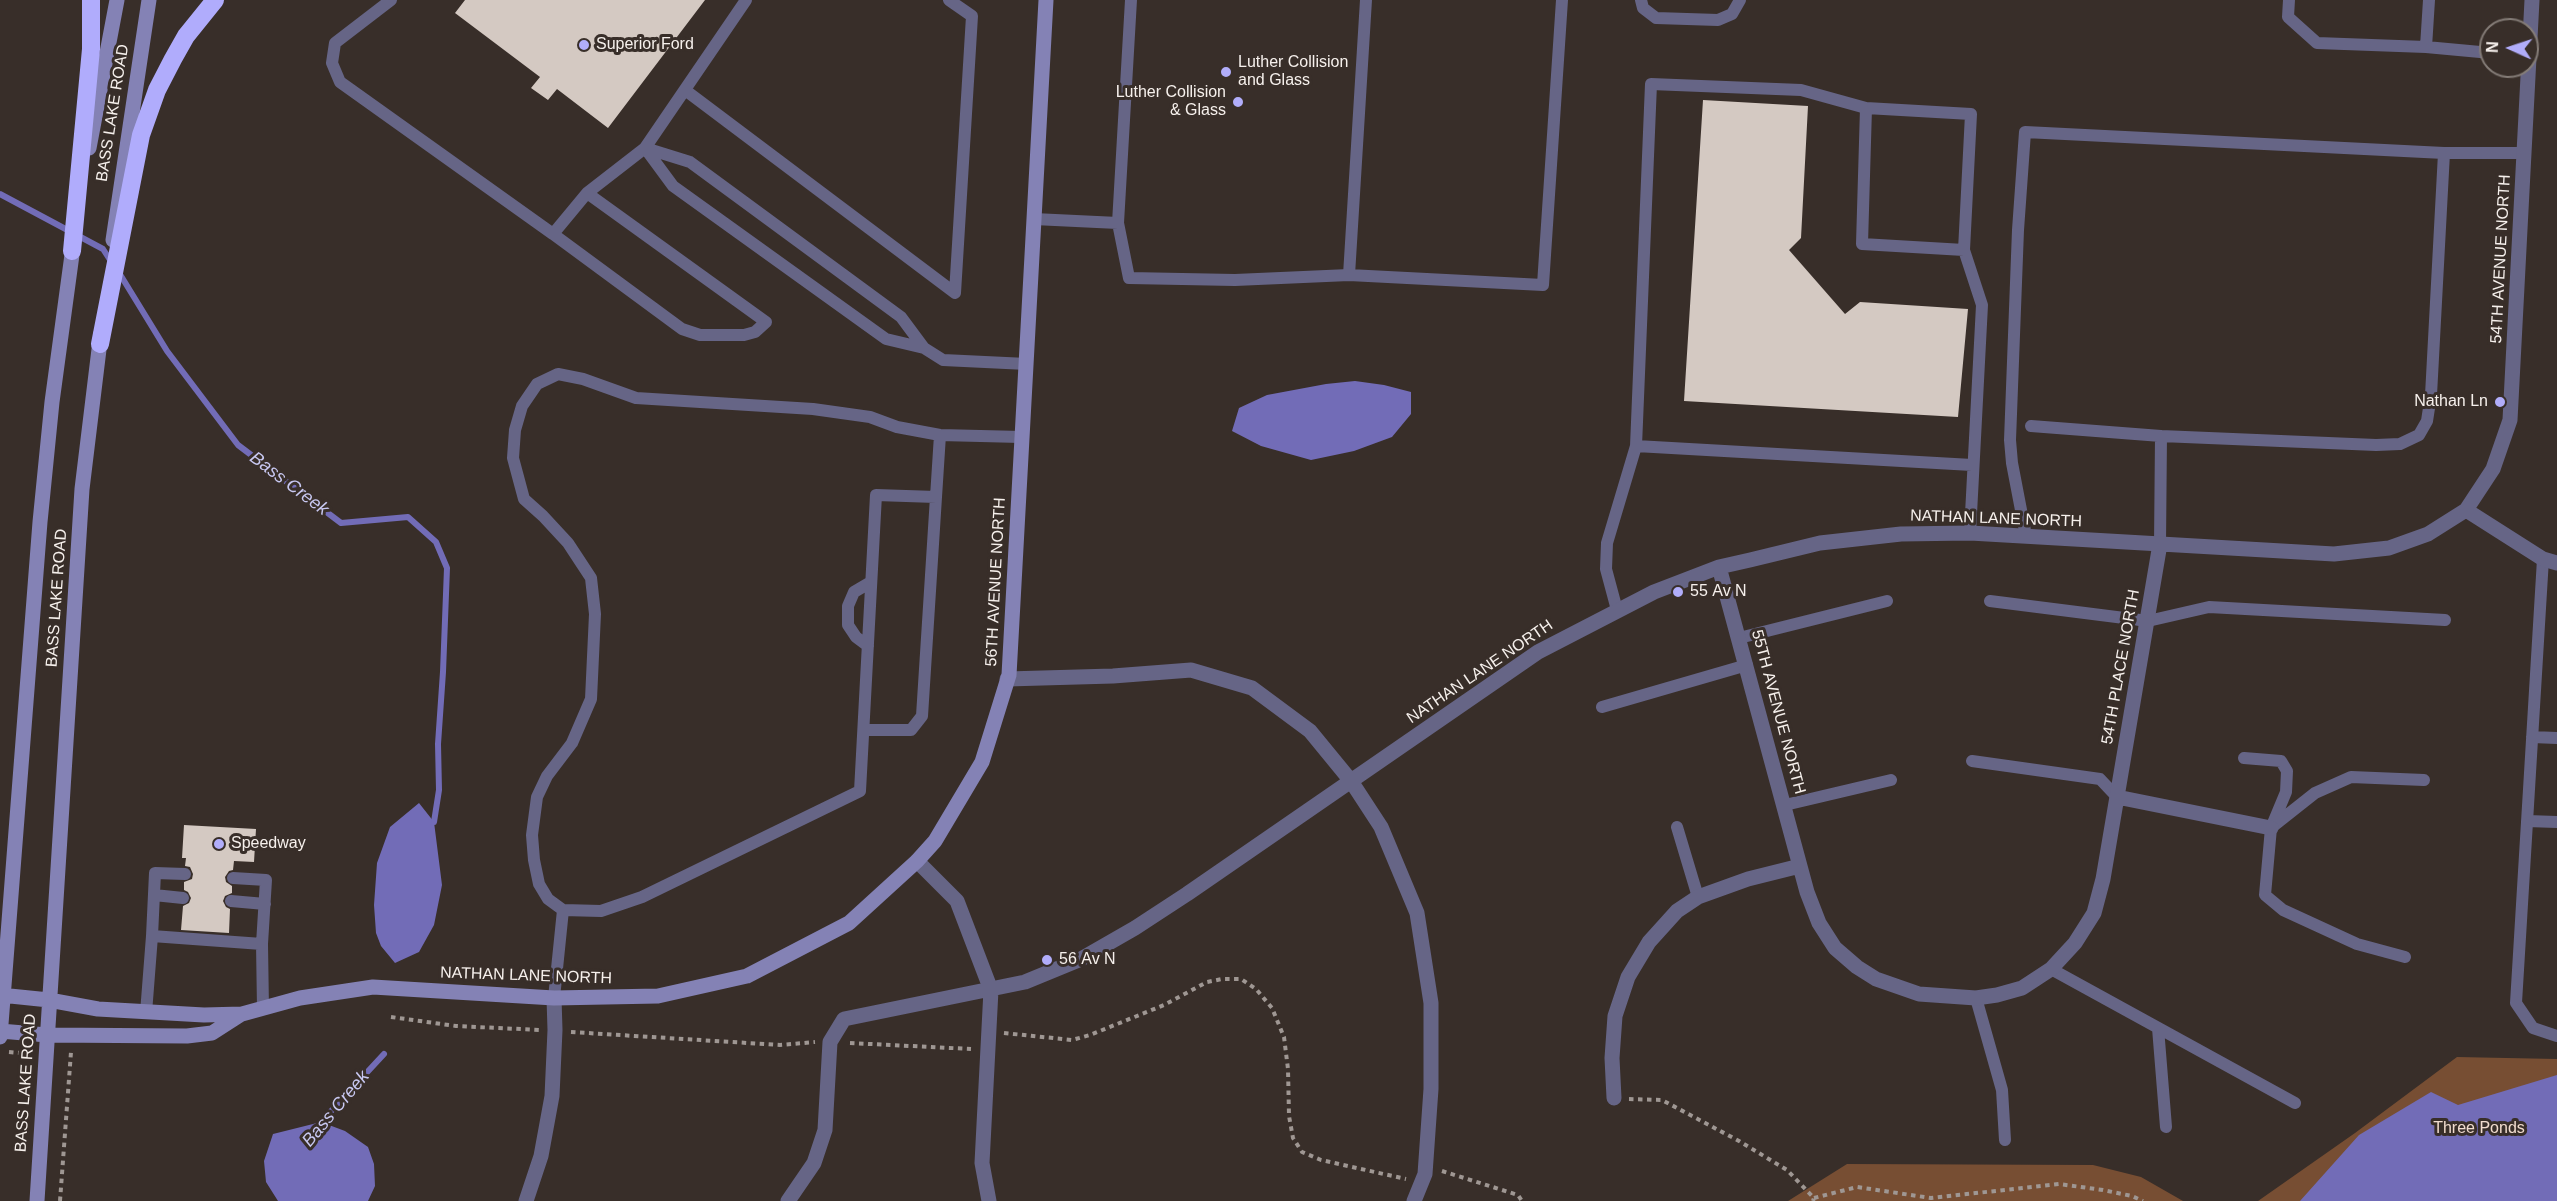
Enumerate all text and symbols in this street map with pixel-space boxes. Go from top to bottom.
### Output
north arrow [2479,18,2539,78]
place label: Superior Ford [596,35,694,55]
marker: Superior Ford [577,38,591,52]
text: N [2484,41,2501,53]
street label: BASS LAKE ROAD [93,43,133,183]
place label: Luther Collision and Glass [1238,53,1348,91]
marker: Luther Collision and Glass [1219,65,1233,79]
place label: Luther Collision & Glass [1116,83,1226,121]
marker: Luther Collision & Glass [1231,95,1245,109]
street label: 54TH AVENUE NORTH [2487,174,2515,344]
place label: Nathan Ln [2414,392,2488,412]
marker: Nathan Ln [2493,395,2507,409]
water label: Bass Creek [245,447,333,521]
street label: 56TH AVENUE NORTH [982,497,1010,667]
street label: NATHAN LANE NORTH [1910,506,2082,532]
street label: BASS LAKE ROAD [43,528,71,668]
place label: 55 Av N [1690,582,1747,602]
marker: 55 Av N [1671,585,1685,599]
street label: 54TH PLACE NORTH [2098,588,2144,746]
street label: NATHAN LANE NORTH [1403,616,1557,728]
street label: 55TH AVENUE NORTH [1747,628,1809,796]
place label: Speedway [231,834,306,854]
marker: Speedway [212,837,226,851]
place label: 56 Av N [1059,950,1116,970]
marker: 56 Av N [1040,953,1054,967]
street label: NATHAN LANE NORTH [440,963,612,989]
street label: BASS LAKE ROAD [12,1013,40,1153]
water label: Bass Creek [298,1066,374,1152]
park label: Three Ponds [2433,1119,2525,1139]

